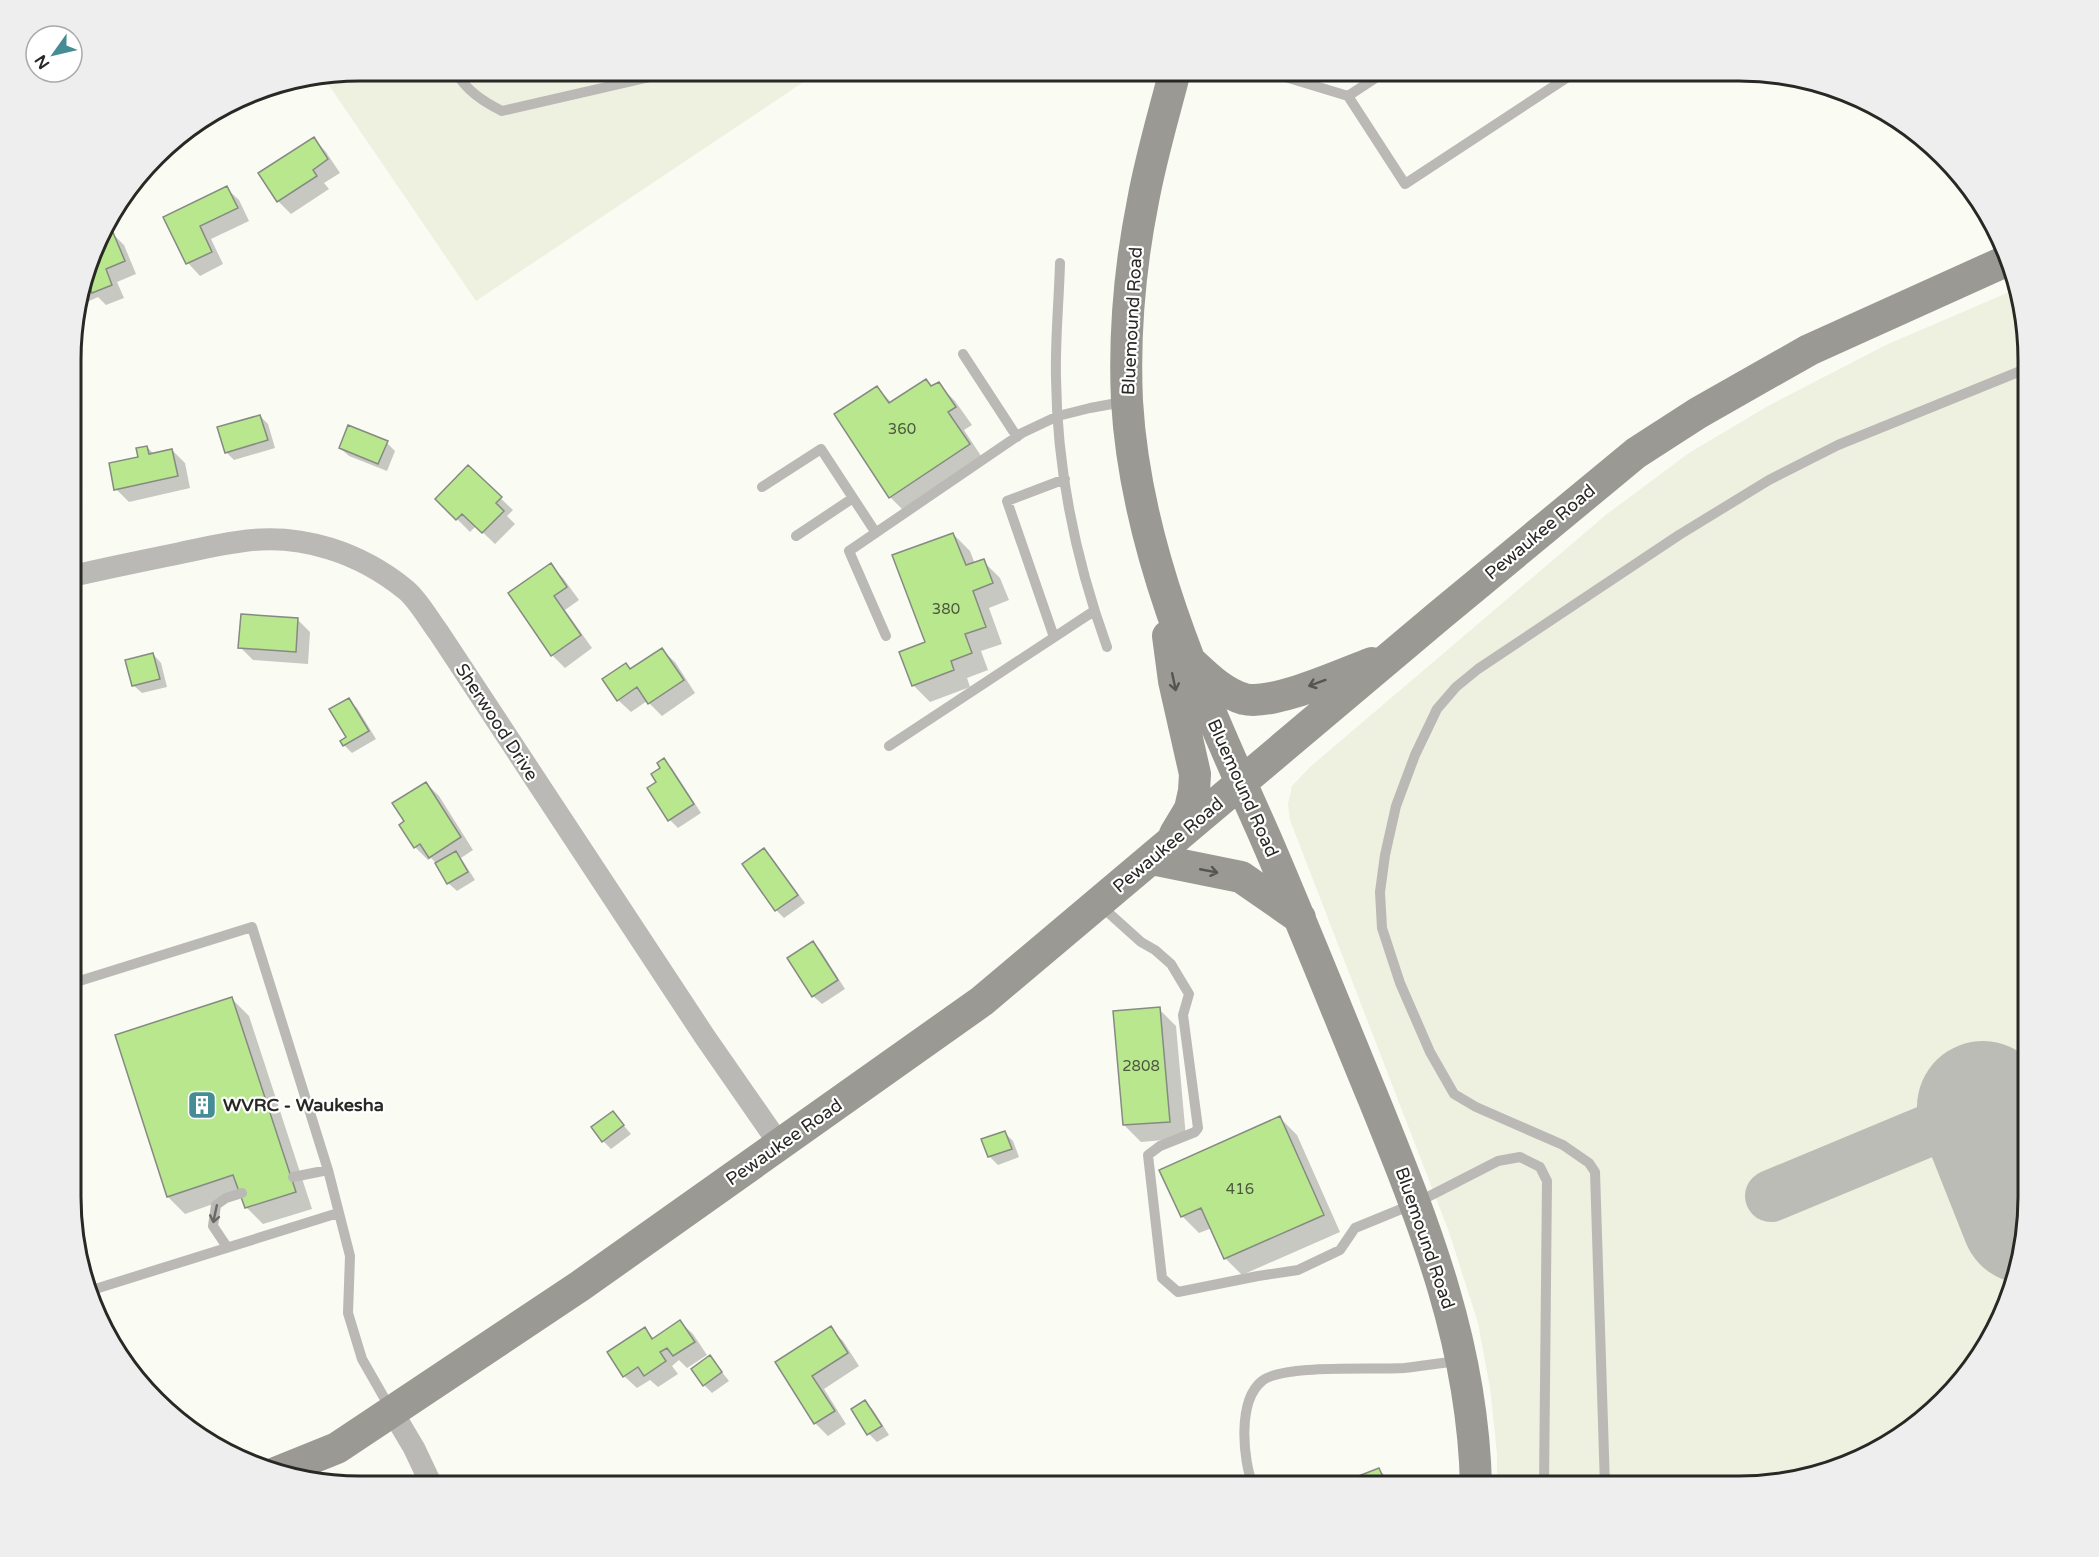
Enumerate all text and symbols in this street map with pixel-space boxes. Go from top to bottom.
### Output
north arrow [24,24,84,84]
text: N [31,51,54,73]
street label: Bluemound Road [1117,246,1147,396]
house number: 360 [888,420,916,438]
street label: Pewaukee Road [1480,480,1600,584]
house number: 380 [932,600,960,618]
street label: Sherwood Drive [451,659,543,785]
one-way arrow [1169,672,1180,691]
one-way arrow [1308,679,1327,690]
street label: Bluemound Road [1203,716,1283,860]
street label: Pewaukee Road [1108,793,1228,897]
one-way arrow [1199,866,1218,877]
house number: 2808 [1122,1057,1160,1075]
building icon: WVRC - Waukesha [186,1089,218,1121]
place label: WVRC - Waukesha [223,1094,384,1116]
street label: Pewaukee Road [722,1094,846,1190]
street label: Bluemound Road [1390,1164,1460,1312]
house number: 416 [1226,1180,1254,1198]
one-way arrow [209,1204,220,1223]

